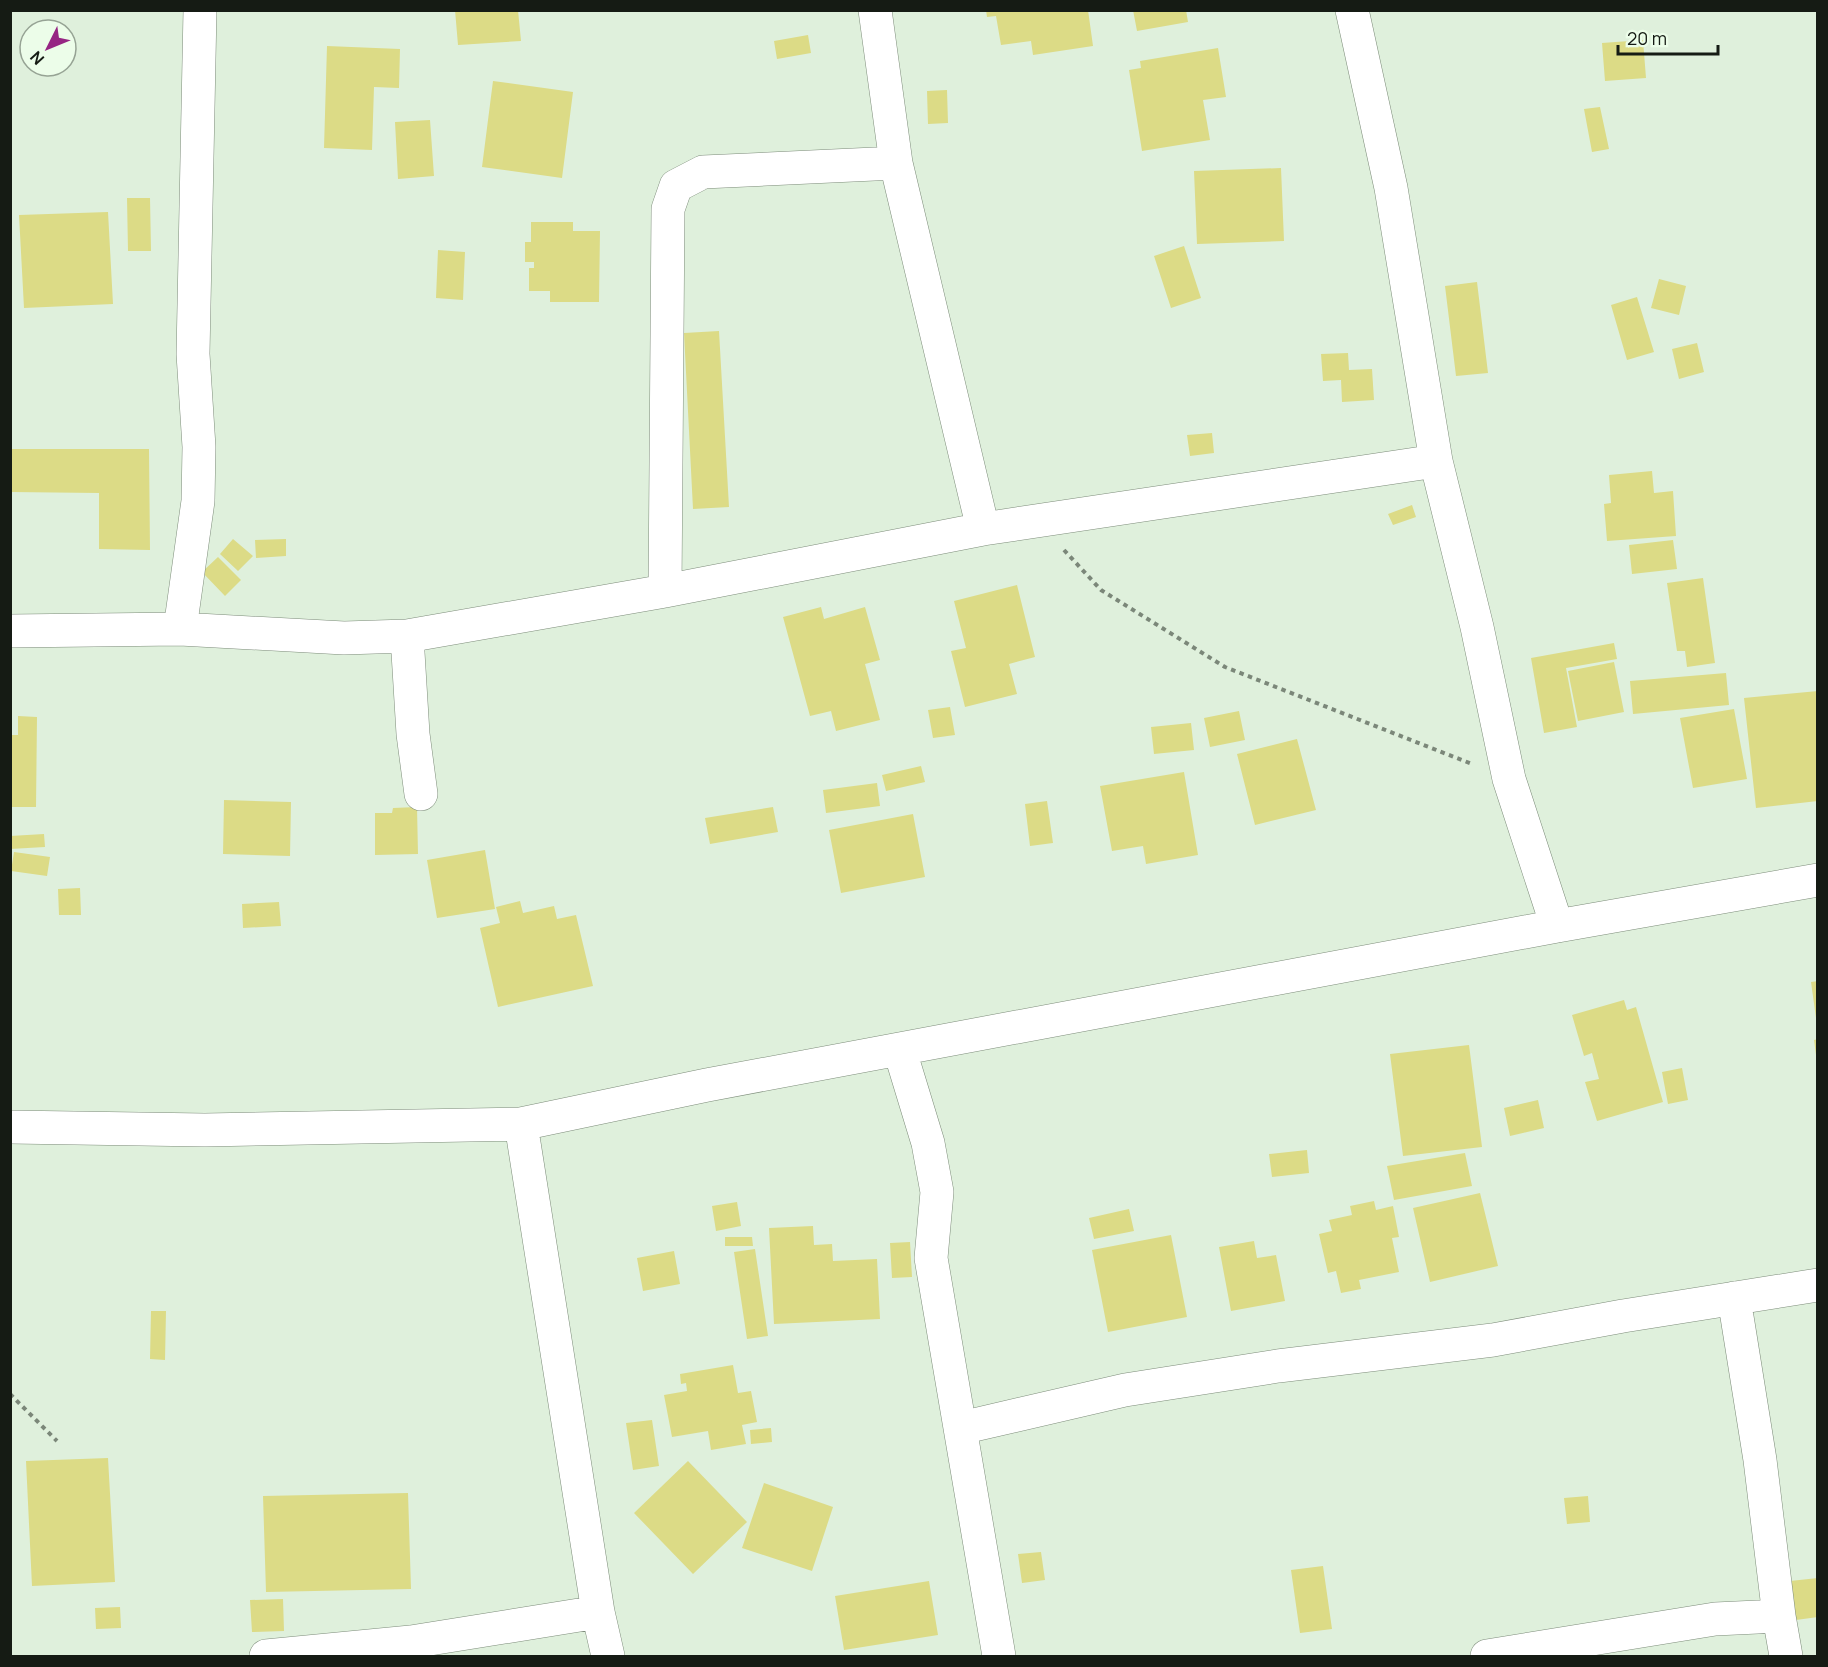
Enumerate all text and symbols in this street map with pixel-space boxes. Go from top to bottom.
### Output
north arrow [18,18,78,78]
scale bar [1618,18,1718,56]
text: 20 m [1627,26,1667,50]
text: N [25,47,49,70]

